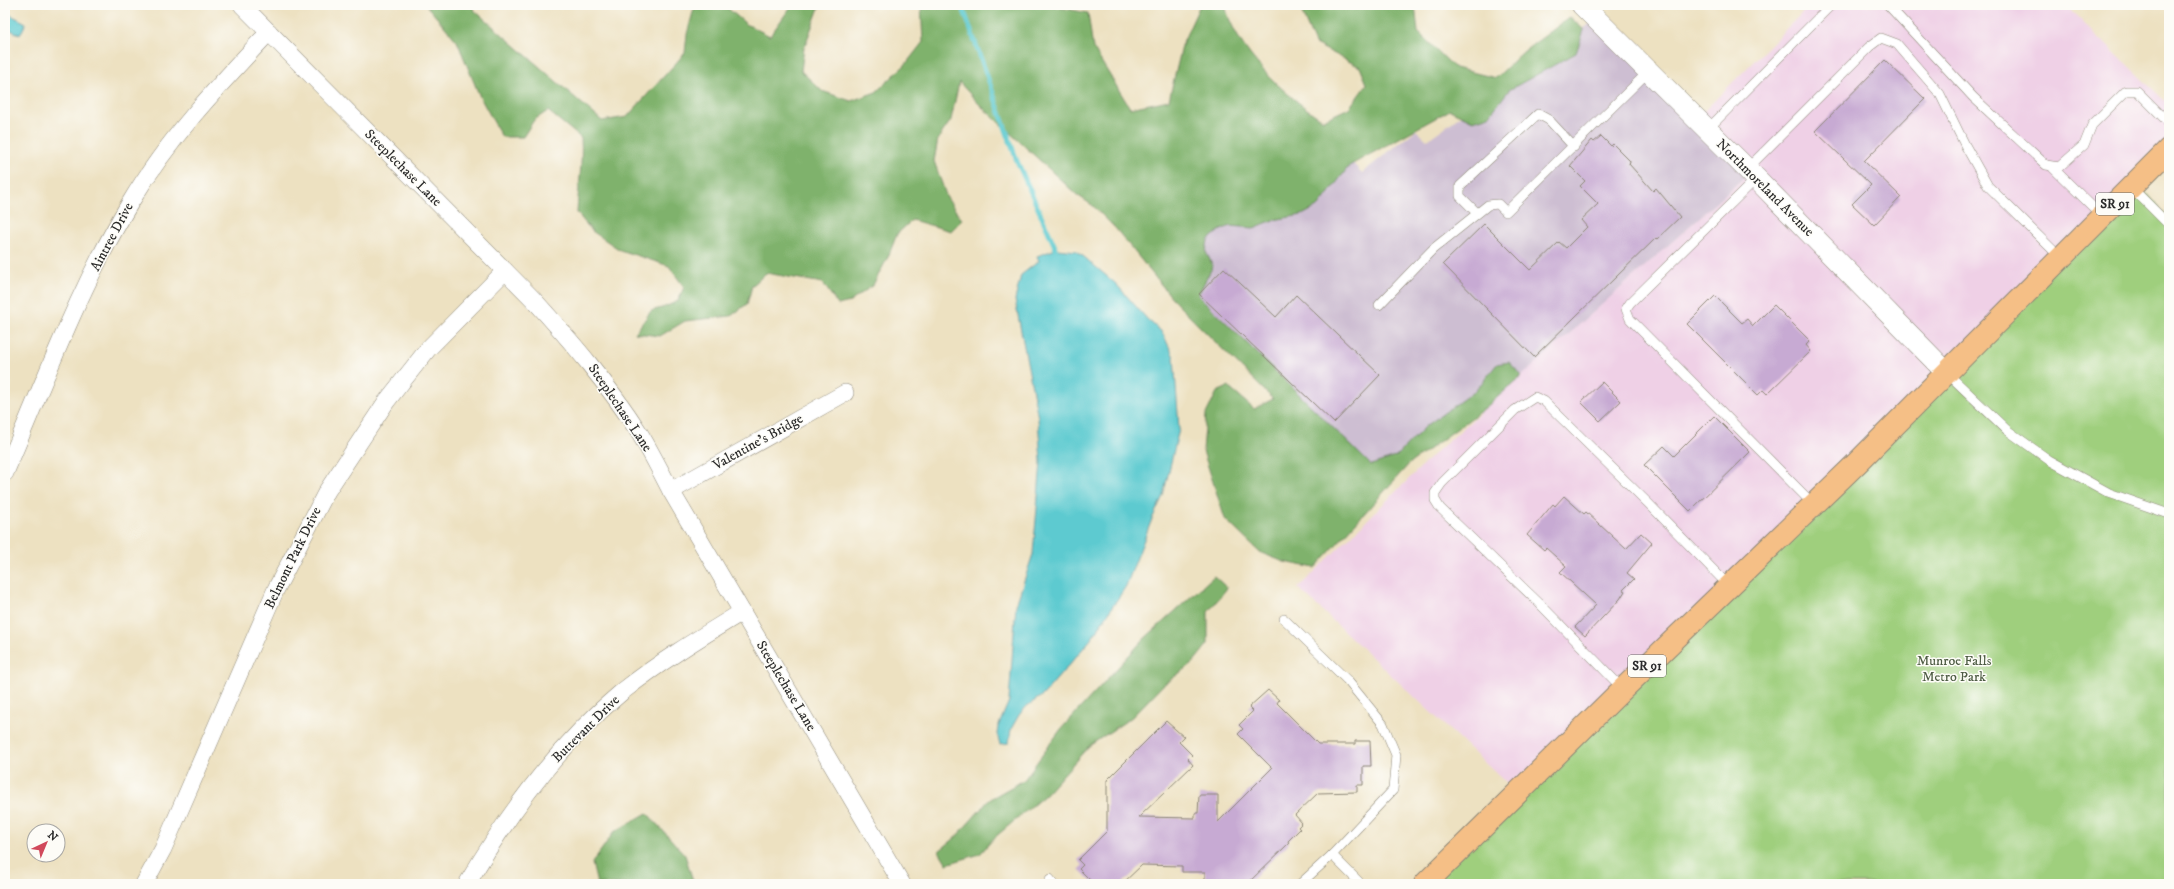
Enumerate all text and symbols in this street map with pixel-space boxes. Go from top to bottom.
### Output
street label: Steeplechase Lane [360,125,446,211]
street label: Northmoreland Avenue [1712,135,1818,241]
road number: SR 91 [2096,193,2134,215]
street label: Aintree Drive [86,199,138,274]
street label: Steeplechase Lane [584,361,656,456]
street label: Valentine's Bridge [709,410,807,475]
street label: Belmont Park Drive [261,504,326,612]
street label: Steeplechase Lane [752,638,820,735]
park label: Munroe Falls Metro Park [1917,652,1992,686]
road number: SR 91 [1628,655,1666,677]
street label: Buttevant Drive [548,691,624,767]
north arrow [26,823,66,863]
text: N [44,828,60,845]

